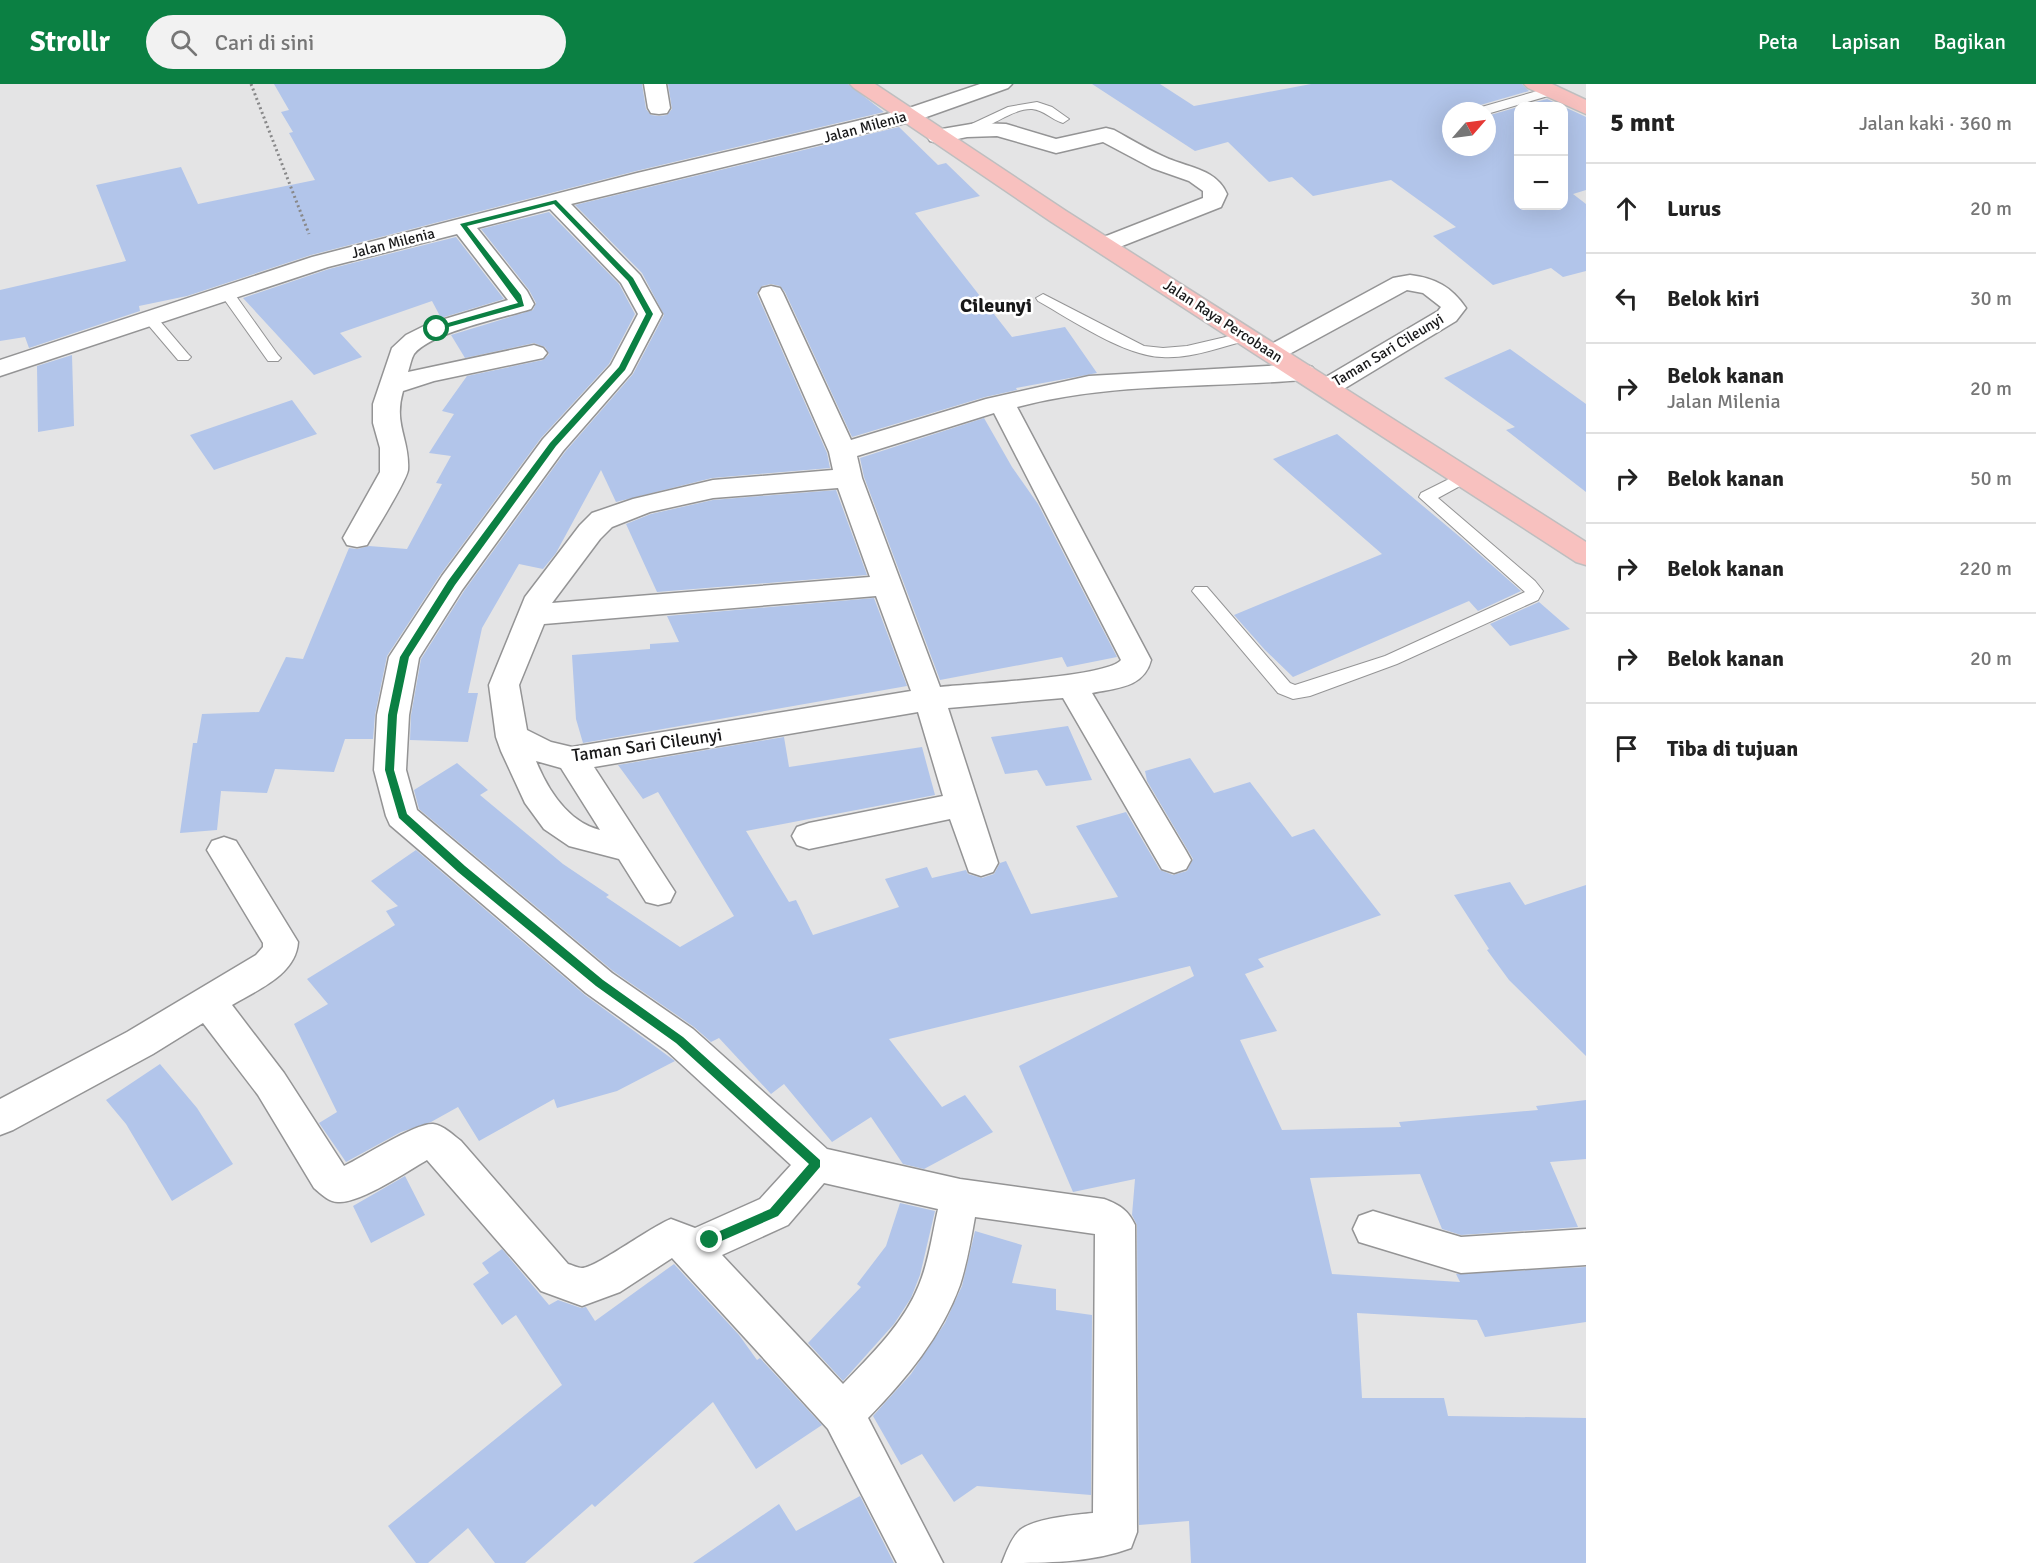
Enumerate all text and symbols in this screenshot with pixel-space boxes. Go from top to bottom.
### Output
search box [146,15,566,69]
text: Strollr [30,25,110,59]
icon: search [167,26,200,59]
text: Cari di sini [215,29,314,56]
text: Peta [1758,29,1798,55]
text: Lapisan [1831,29,1900,55]
text: Bagikan [1933,29,2006,55]
north arrow [1442,102,1496,156]
map controls [1514,102,1568,210]
button: + [1514,102,1568,156]
street label: Jalan Milenia [821,107,909,147]
text: 5 mnt [1610,107,1675,139]
text: Jalan kaki · 360 m [1859,111,2012,136]
button: − [1514,156,1568,210]
icon: ahead [1610,192,1643,225]
text: Lurus [1667,195,1721,222]
text: 20 m [1970,196,2012,221]
street label: Jalan Milenia [349,224,437,262]
street label: Jalan Raya Percobaan [1160,276,1286,366]
icon: left [1610,282,1643,315]
text: Belok kiri [1667,285,1760,312]
text: 30 m [1970,286,2012,311]
district label: Cileunyi [960,293,1032,318]
street label: Taman Sari Cileunyi [1329,310,1447,390]
route start [423,315,449,341]
text: Belok kanan [1667,362,1784,389]
icon: right [1610,372,1643,405]
text: 20 m [1970,376,2012,401]
text: Jalan Milenia [1667,389,1781,414]
icon: right [1610,462,1643,495]
text: Belok kanan [1667,465,1784,492]
text: 50 m [1970,466,2012,491]
icon: right [1610,552,1643,585]
text: Belok kanan [1667,555,1784,582]
text: 220 m [1959,556,2012,581]
icon: right [1610,642,1643,675]
text: Belok kanan [1667,645,1784,672]
text: 20 m [1970,646,2012,671]
street label: Taman Sari Cileunyi [570,724,724,766]
icon: arrive [1610,732,1643,765]
text: Tiba di tujuan [1667,735,1798,762]
route end [696,1226,722,1252]

